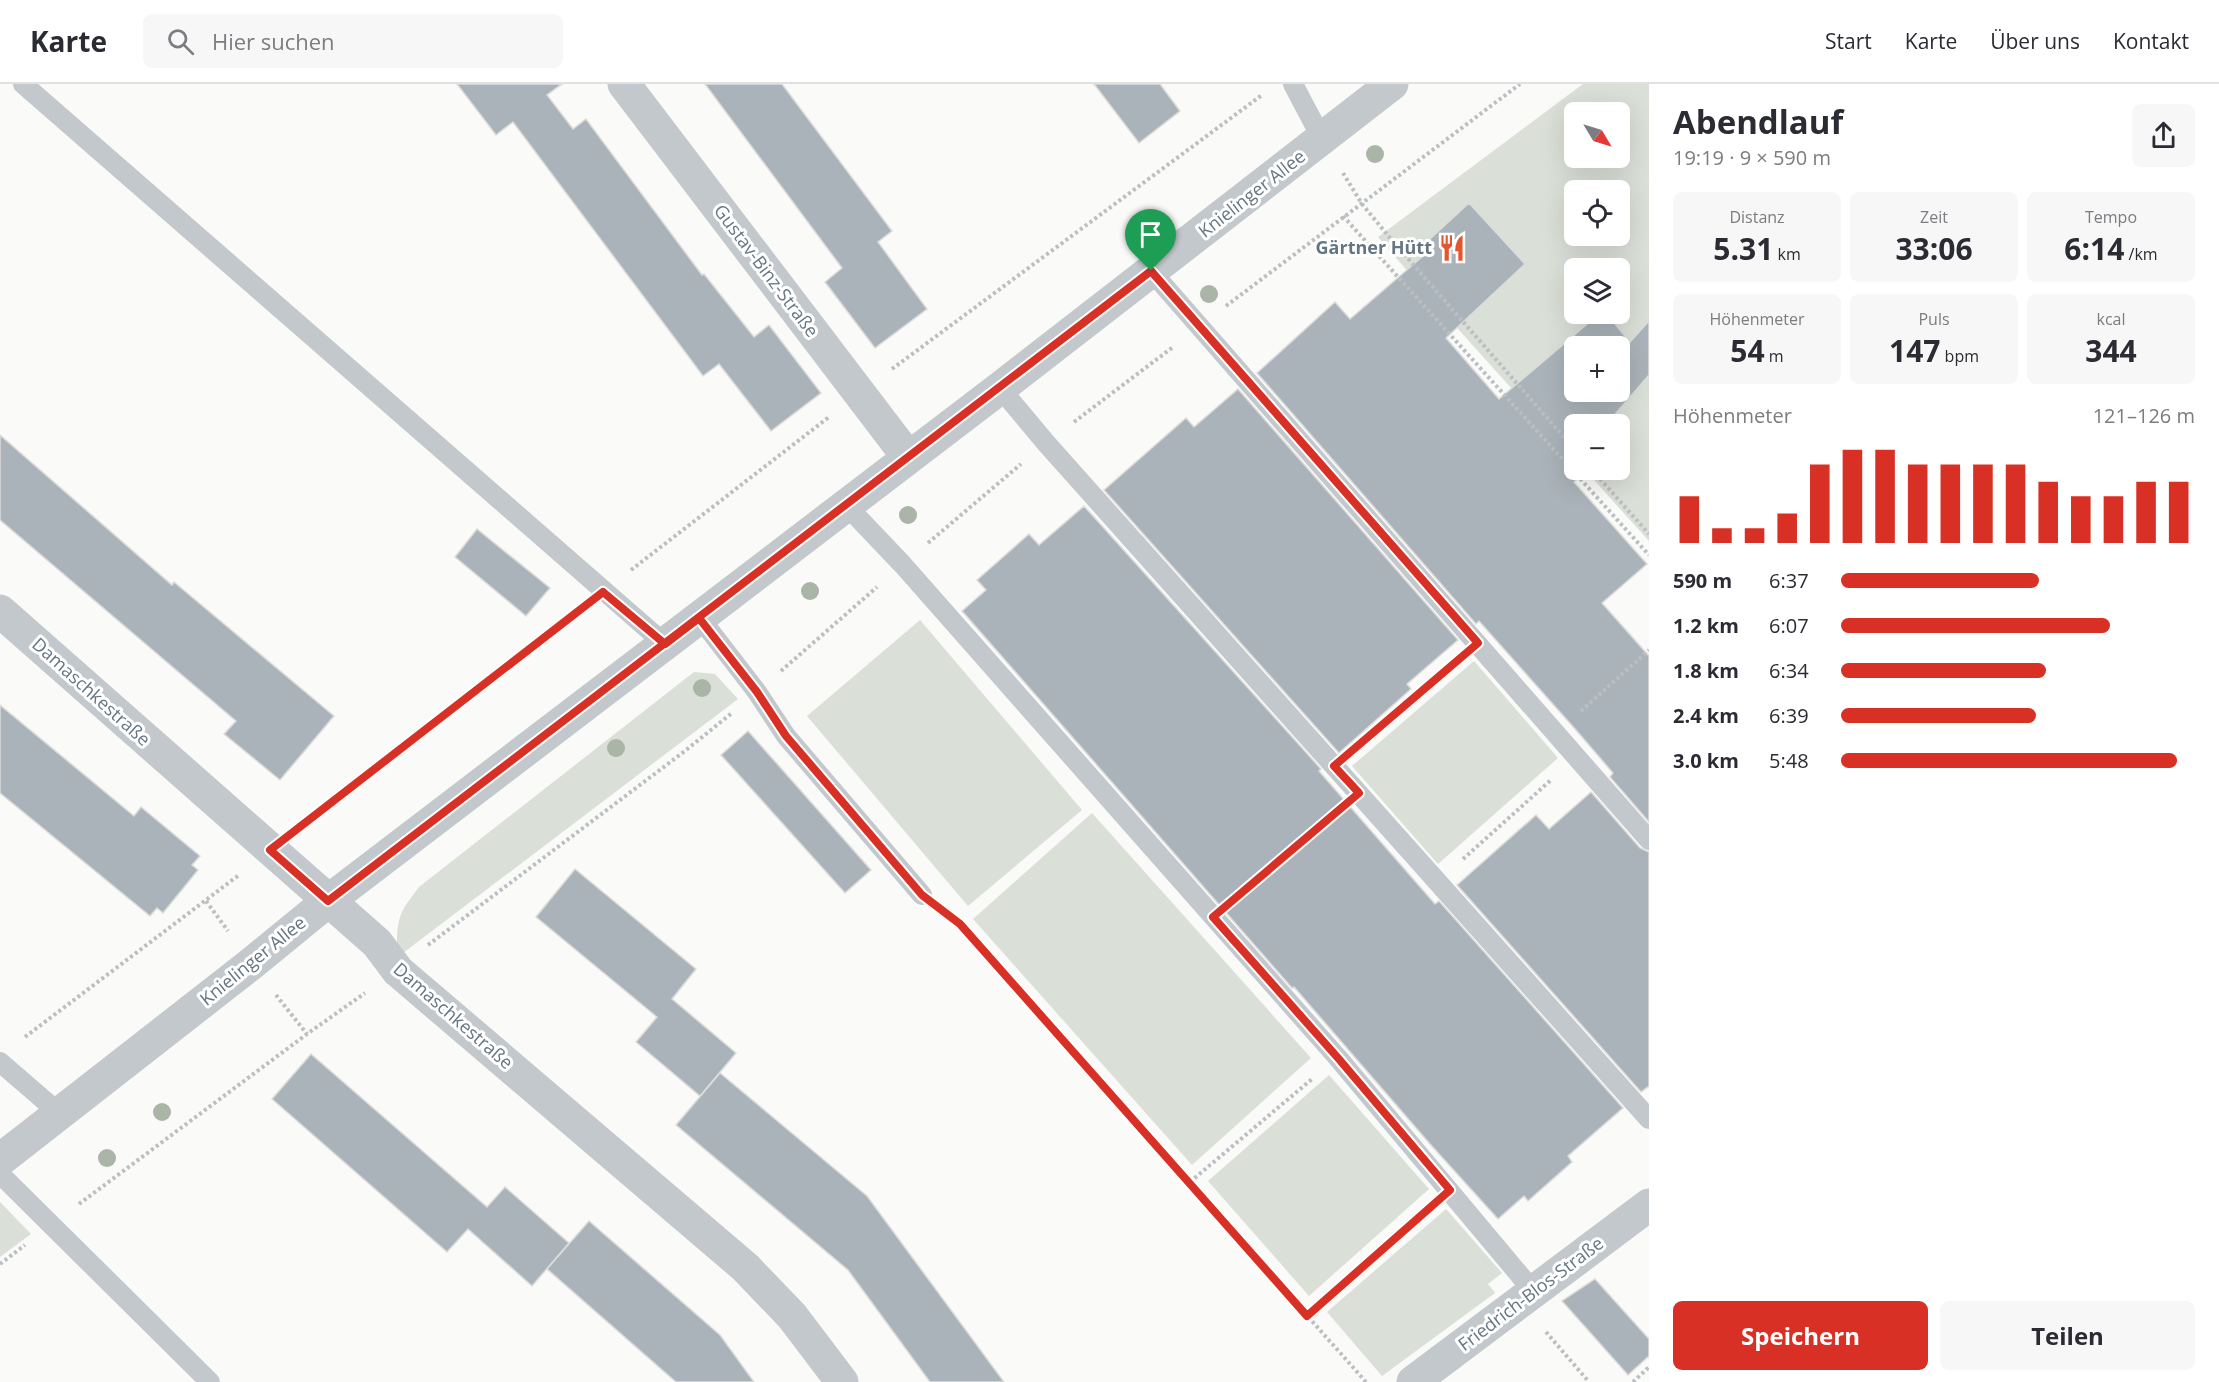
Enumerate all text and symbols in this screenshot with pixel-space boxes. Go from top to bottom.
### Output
search box [143,14,563,68]
text: Karte [30,22,107,60]
icon: search [164,25,197,58]
text: Hier suchen [212,26,335,56]
text: Start [1825,27,1872,55]
text: Karte [1905,27,1957,55]
text: Über uns [1990,27,2080,55]
text: Kontakt [2113,27,2189,55]
text: Abendlauf [1673,99,1843,144]
north arrow [1564,102,1630,168]
map controls [1564,102,1630,480]
button: share [2132,104,2195,167]
street label: Knielinger Allee [1193,144,1310,243]
text: 19:19 · 9 × 590 m [1673,144,1831,171]
button: locate [1564,180,1630,246]
street label: Gustav-Binz-Straße [709,199,825,342]
text: Distanz [1729,206,1785,228]
text: Zeit [1920,206,1948,228]
text: Tempo [2085,206,2137,228]
pin [1125,209,1176,271]
icon: arrive [1134,218,1167,251]
text: 5.31 [1713,228,1773,269]
text: 33:06 [1895,228,1973,269]
text: 6:14 [2064,228,2124,269]
restaurant icon: Gärtner Hütt [1437,233,1467,263]
place label: Gärtner Hütt [1316,235,1432,259]
text: km [1773,243,1801,265]
text: /km [2124,243,2158,265]
button: layers [1564,258,1630,324]
text: Höhenmeter [1709,308,1805,330]
text: Puls [1918,308,1950,330]
text: kcal [2097,308,2126,330]
text: 54 [1730,330,1765,371]
text: 147 [1889,330,1940,371]
text: 344 [2085,330,2137,371]
button: + [1564,336,1630,402]
text: m [1765,345,1784,367]
text: bpm [1940,345,1979,367]
text: Höhenmeter [1673,402,1792,429]
text: 121–126 m [2093,402,2195,429]
button: − [1564,414,1630,480]
text: 590 m [1673,567,1732,594]
text: 6:37 [1769,567,1809,594]
text: 1.2 km [1673,612,1739,639]
text: 6:07 [1769,612,1809,639]
street label: Damaschkestraße [27,632,156,751]
text: 1.8 km [1673,657,1739,684]
text: 6:34 [1769,657,1809,684]
text: 2.4 km [1673,702,1739,729]
text: 6:39 [1769,702,1809,729]
text: 3.0 km [1673,747,1739,774]
text: 5:48 [1769,747,1809,774]
street label: Knielinger Allee [195,910,310,1010]
street label: Damaschkestraße [389,957,519,1074]
street label: Friedrich-Blos-Straße [1453,1231,1608,1356]
button: Speichern [1673,1301,1928,1370]
button: Teilen [1940,1301,2195,1370]

